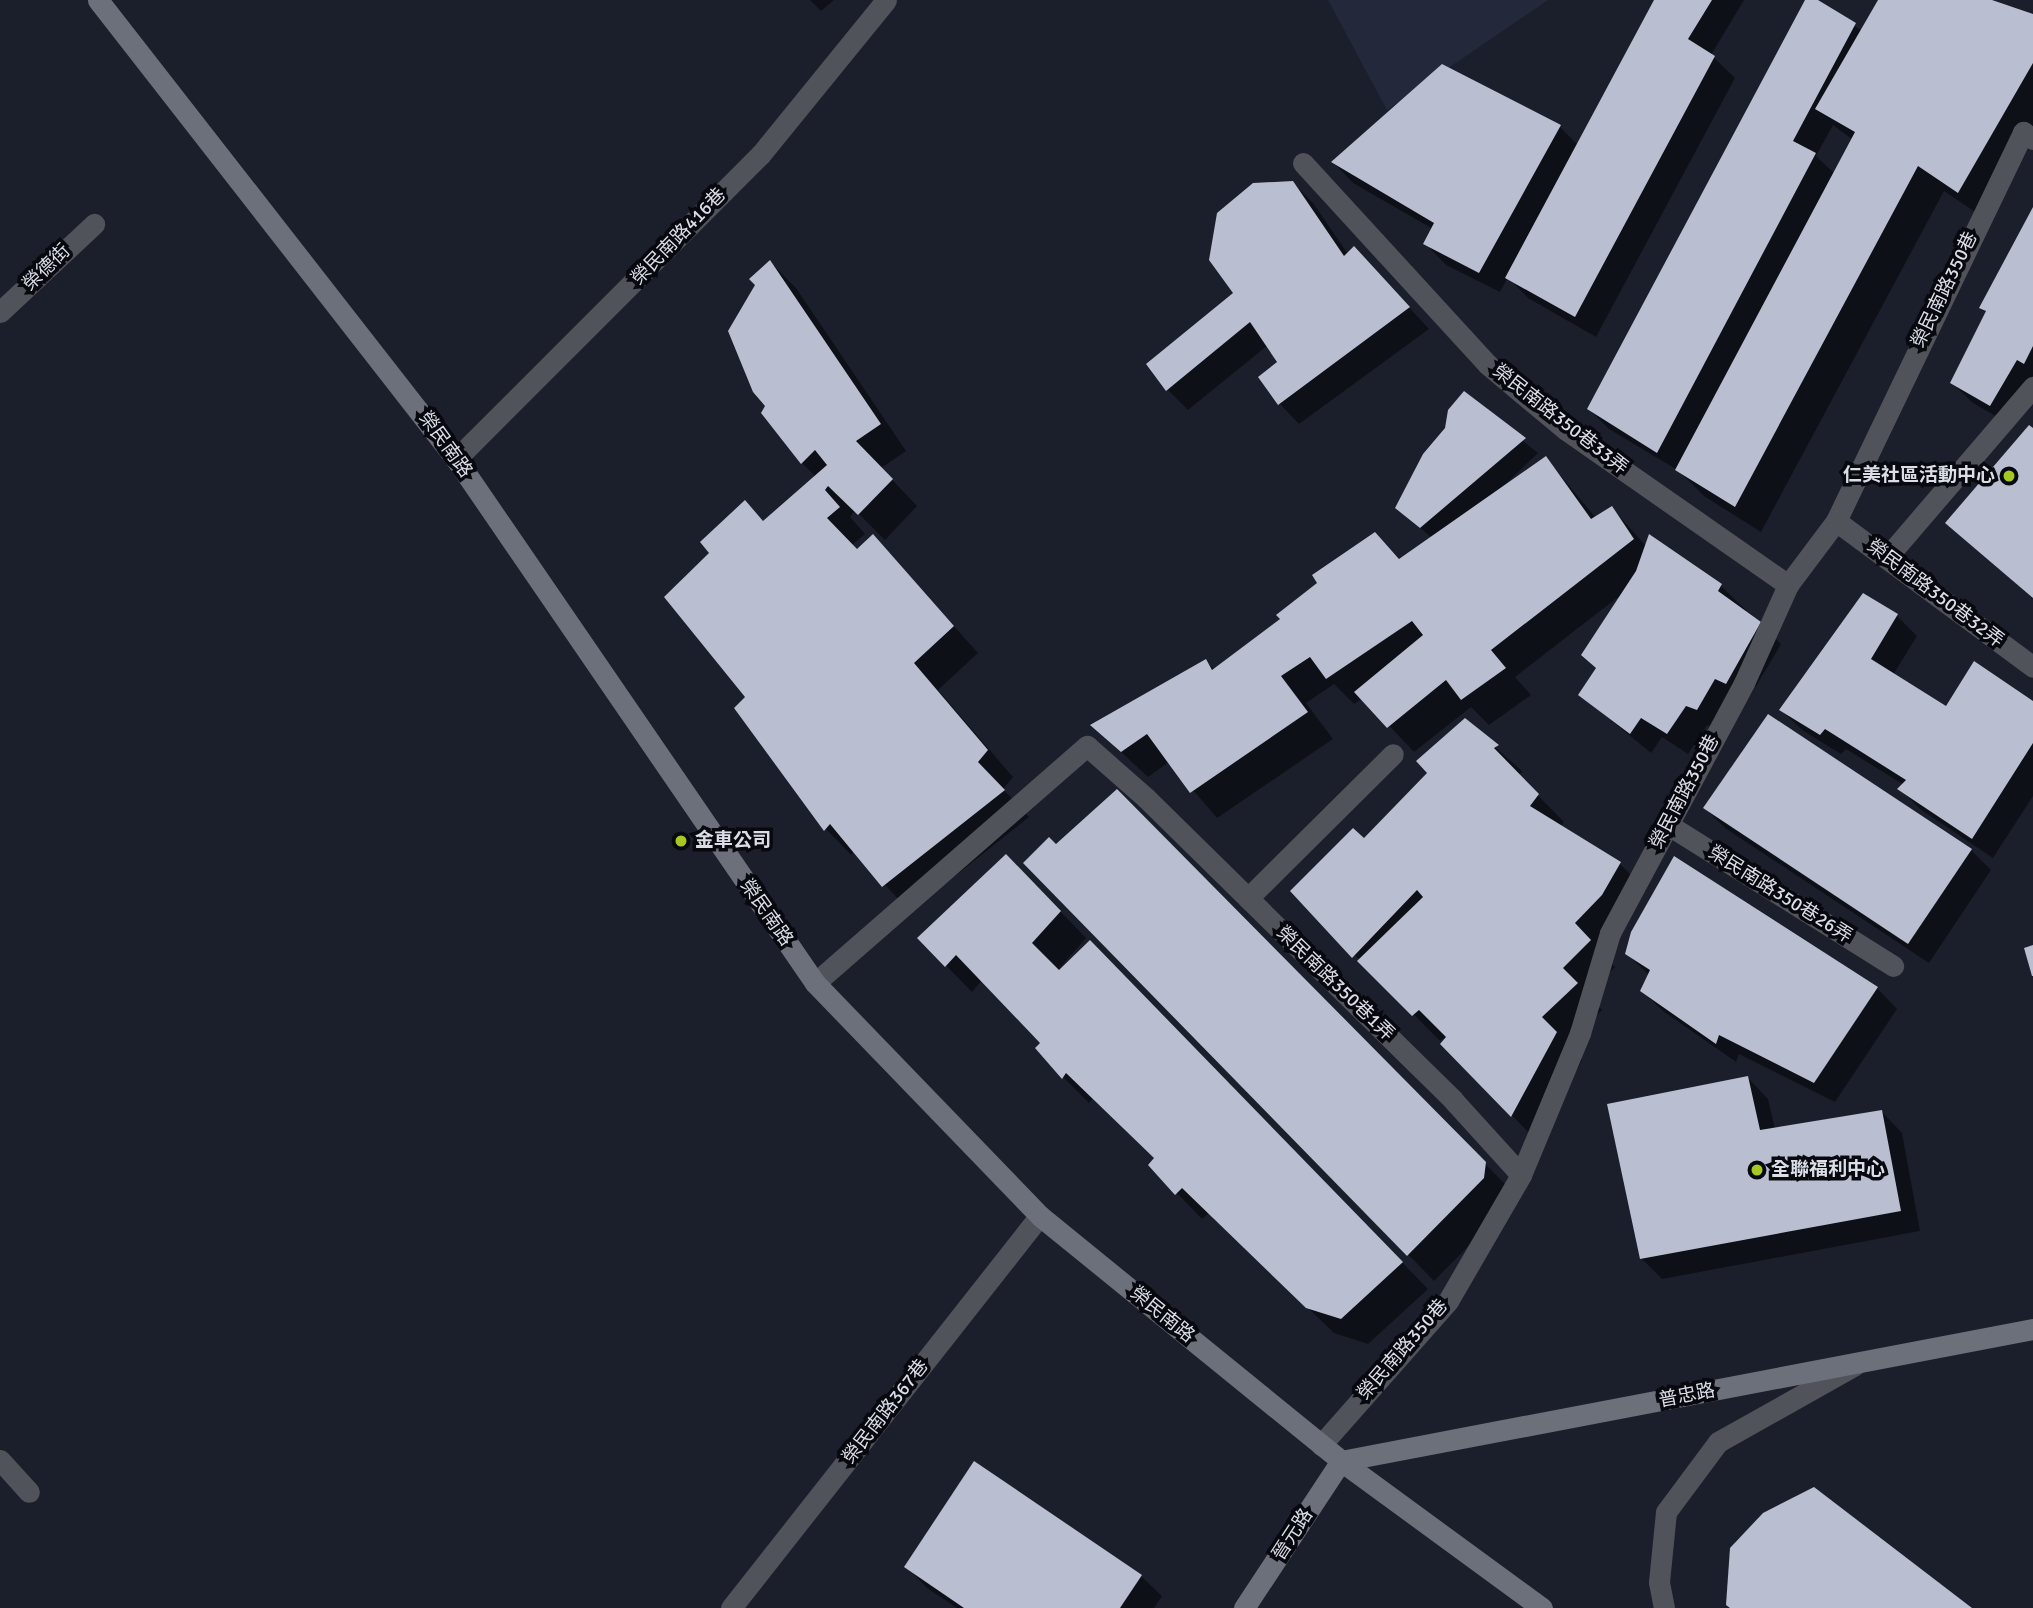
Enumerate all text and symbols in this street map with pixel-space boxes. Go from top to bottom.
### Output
street label: 榮民南路416巷 [627,184,731,290]
street label: 榮民南路350巷 [1907,228,1983,352]
street label: 榮德街 [19,240,75,296]
street label: 榮民南路350巷33弄 [1488,360,1632,480]
street label: 榮民南路 [413,408,477,482]
place label: 仁美社區活動中心 [1843,465,1995,487]
marker: 仁美社區活動中心 [2001,468,2017,484]
street label: 榮民南路350巷32弄 [1862,535,2008,653]
street label: 榮民南路350巷 [1645,731,1725,853]
place label: 金車公司 [695,830,771,852]
marker: 金車公司 [673,833,689,849]
street label: 榮民南路350巷26弄 [1704,842,1856,948]
street label: 榮民南路 [735,875,797,951]
street label: 榮民南路350巷1弄 [1271,922,1399,1046]
place label: 全聯福利中心 [1771,1159,1885,1181]
marker: 全聯福利中心 [1749,1162,1765,1178]
street label: 榮民南路 [1125,1282,1199,1348]
street label: 榮民南路350巷 [1353,1295,1453,1405]
street label: 榮民南路367巷 [838,1355,934,1469]
street label: 普忠路 [1657,1379,1717,1413]
street label: 晉元路 [1268,1505,1318,1565]

